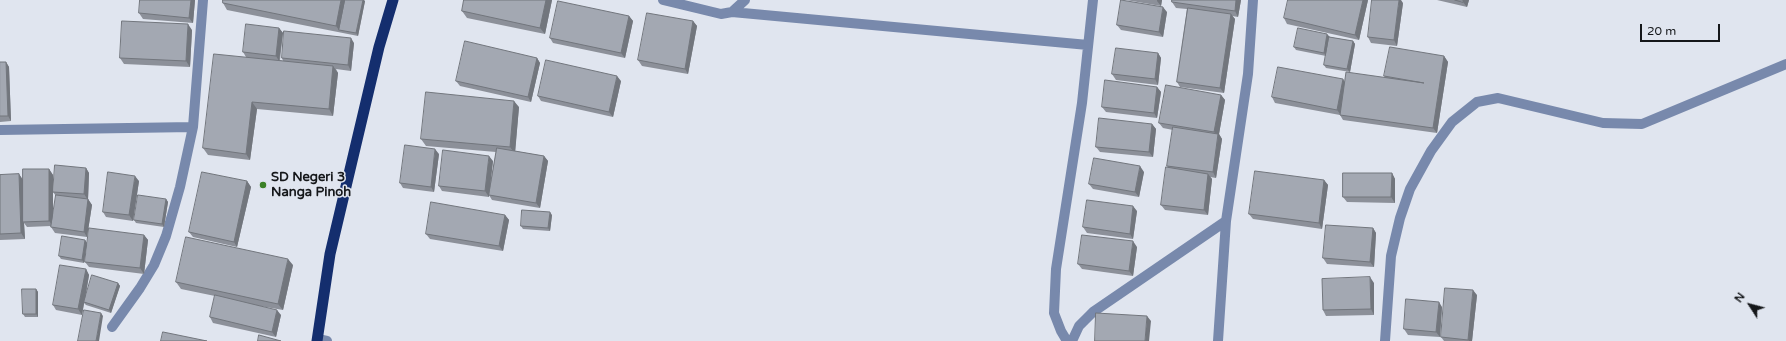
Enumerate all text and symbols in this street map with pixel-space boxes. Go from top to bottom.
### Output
scale bar [1642,16,1722,42]
text: 20 m [1647,24,1676,38]
place label: SD Negeri 3 Nanga Pinoh [271,170,351,201]
marker: SD Negeri 3 Nanga Pinoh [258,180,268,190]
north arrow [1730,285,1770,325]
text: N [1732,290,1748,305]

